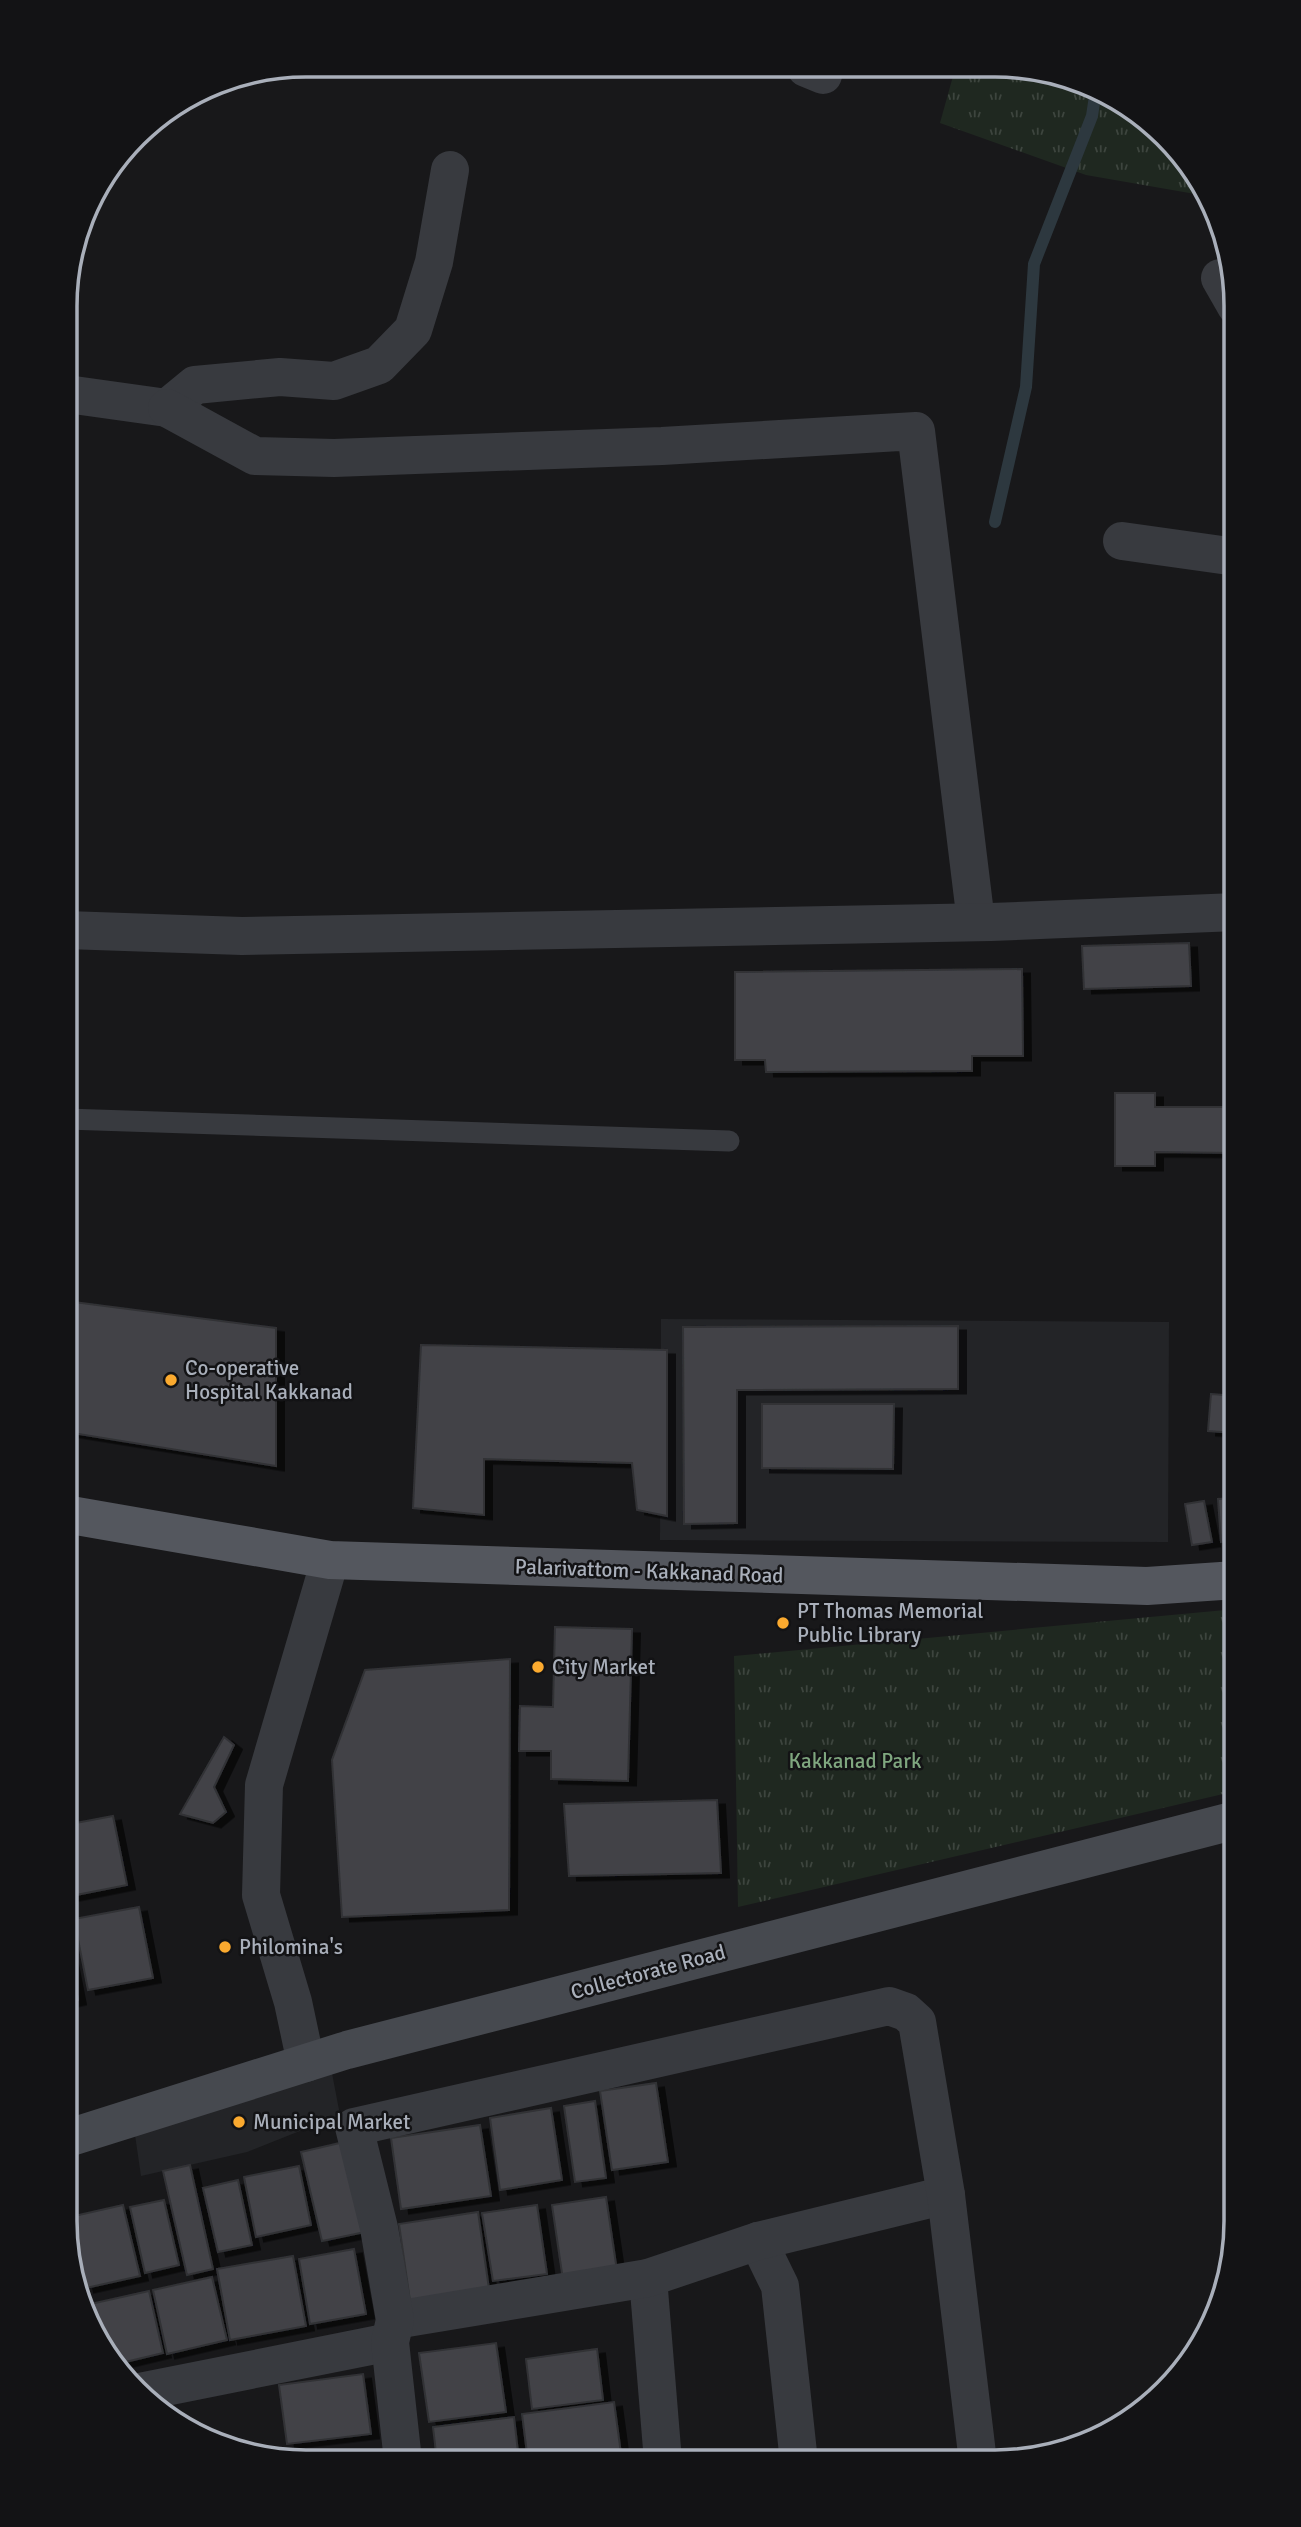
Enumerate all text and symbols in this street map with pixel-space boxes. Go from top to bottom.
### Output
place label: Co-operative Hospital Kakkanad [185,1355,353,1405]
marker: Co-operative Hospital Kakkanad [163,1372,179,1388]
street label: Palarivattom - Kakkanad Road [514,1553,784,1589]
place label: PT Thomas Memorial Public Library [797,1598,983,1648]
marker: PT Thomas Memorial Public Library [775,1615,791,1631]
place label: City Market [552,1654,655,1680]
marker: City Market [530,1659,546,1675]
park label: Kakkanad Park [788,1748,922,1774]
place label: Philomina's [239,1934,343,1960]
marker: Philomina's [217,1939,233,1955]
street label: Collectorate Road [568,1939,728,2005]
place label: Municipal Market [253,2109,410,2135]
marker: Municipal Market [231,2114,247,2130]

